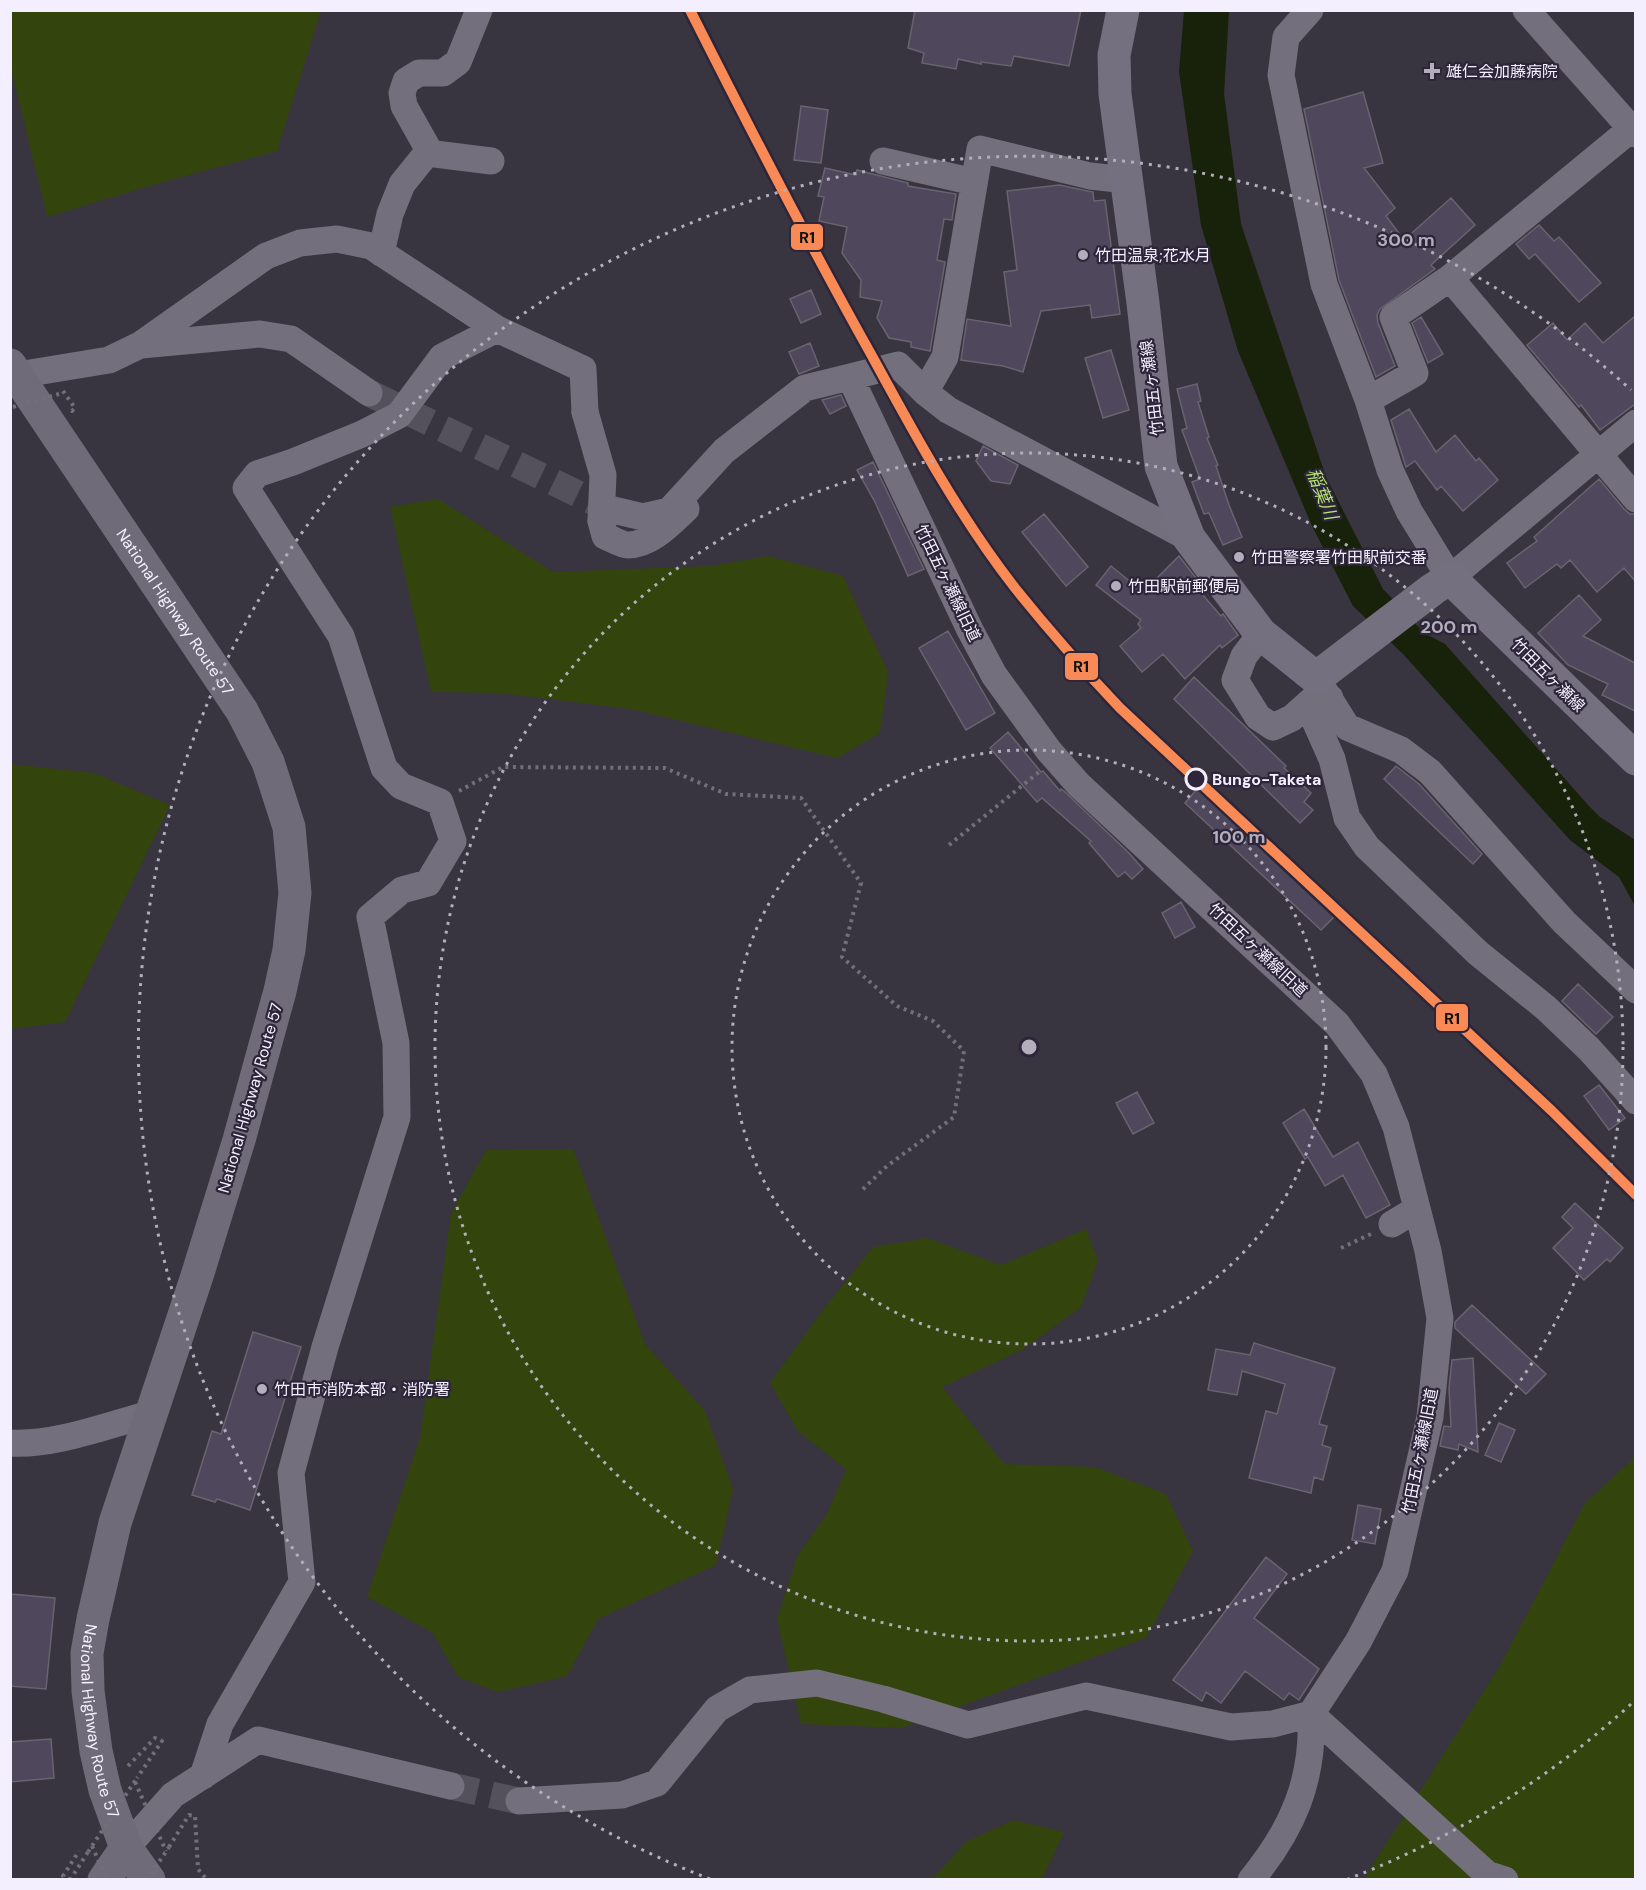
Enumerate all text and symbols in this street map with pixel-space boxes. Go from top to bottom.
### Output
place label: 雄仁会加藤病院 [1446,61,1558,82]
marker: 雄仁会加藤病院 [1423,62,1441,80]
line badge: R1 [790,223,824,251]
text: R1 [799,227,815,248]
text: 300 m [1377,228,1435,252]
place label: 竹田温泉;花水月 [1095,245,1211,266]
marker: 竹田温泉;花水月 [1076,248,1090,262]
street label: 竹田五ヶ瀬線 [1136,339,1168,437]
water label: 稲葉川 [1301,464,1344,525]
street label: 竹田五ヶ瀬線旧道 [911,521,985,645]
street label: National Highway Route 57 [112,524,239,699]
place label: 竹田警察署竹田駅前交番 [1251,547,1427,568]
marker: 竹田警察署竹田駅前交番 [1232,550,1246,564]
place label: 竹田駅前郵便局 [1128,576,1240,597]
marker: 竹田駅前郵便局 [1109,579,1123,593]
text: 200 m [1421,615,1477,639]
street label: 竹田五ヶ瀬線 [1507,634,1589,716]
line badge: R1 [1064,652,1099,681]
text: R1 [1073,656,1089,677]
marker: Bungo-Taketa [1185,768,1207,790]
place label: Bungo-Taketa [1212,769,1321,790]
text: 100 m [1212,825,1266,849]
street label: 竹田五ヶ瀬線旧道 [1204,899,1312,1001]
street label: National Highway Route 57 [213,1001,287,1195]
line badge: R1 [1435,1003,1469,1032]
text: R1 [1444,1008,1460,1029]
centre of rings [1019,1037,1039,1057]
place label: 竹田市消防本部・消防署 [274,1379,450,1400]
marker: 竹田市消防本部・消防署 [255,1382,269,1396]
street label: 竹田五ヶ瀬線旧道 [1397,1386,1443,1516]
street label: National Highway Route 57 [77,1623,125,1821]

